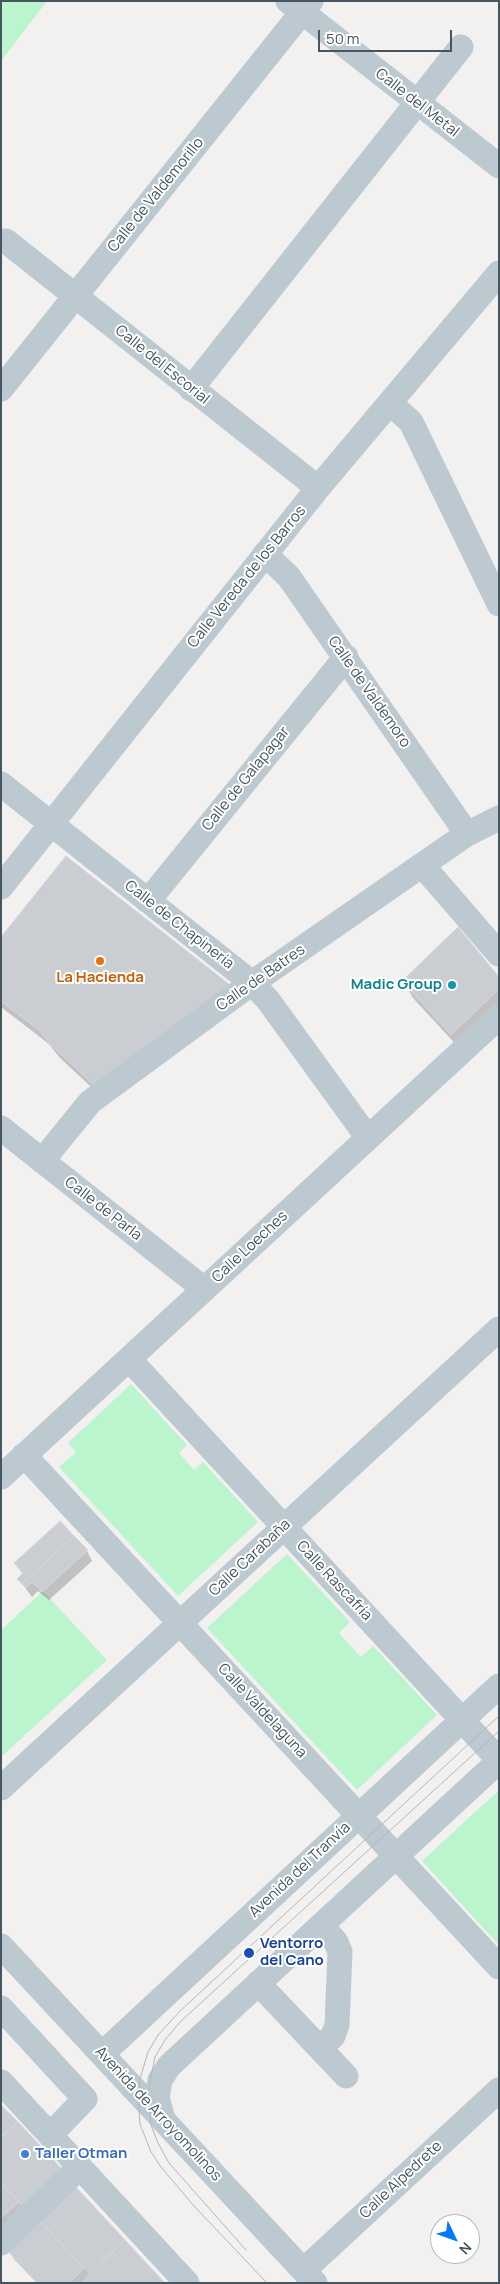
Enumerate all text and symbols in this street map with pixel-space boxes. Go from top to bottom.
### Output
scale bar [320,20,454,52]
text: 50 m [326,28,360,49]
street label: Calle del Metal [372,65,462,141]
street label: Calle de Valdemorillo [104,134,208,256]
street label: Calle del Escorial [111,321,213,409]
street label: Calle Vereda de los Barros [184,502,310,652]
street label: Calle de Valdemoro [324,633,414,751]
street label: Calle de Galapagar [198,723,294,835]
street label: Calle de Chapinería [121,877,237,973]
street label: Calle de Batres [213,941,309,1015]
marker: La Hacienda [94,955,106,967]
place label: La Hacienda [56,969,144,987]
place label: Madic Group [351,976,442,994]
marker: Madic Group [446,979,458,991]
street label: Calle de Parla [61,1173,145,1245]
street label: Calle Loeches [208,1207,292,1287]
street label: Calle Carabaña [206,1516,294,1600]
street label: Calle Rascafría [292,1537,376,1625]
street label: Calle Valdelaguna [214,1660,310,1762]
street label: Avenida del Tranvía [246,1819,354,1921]
place label: Ventorro del Cano [260,1935,324,1970]
marker: Ventorro del Cano [242,1946,256,1960]
street label: Avenida de Arroyomolinos [91,2043,225,2185]
street label: Calle Alpedrete [356,2137,446,2223]
place label: Taller Otman [35,2145,127,2163]
marker: Taller Otman [19,2148,31,2160]
north arrow [430,2214,480,2264]
text: N [455,2239,476,2259]

